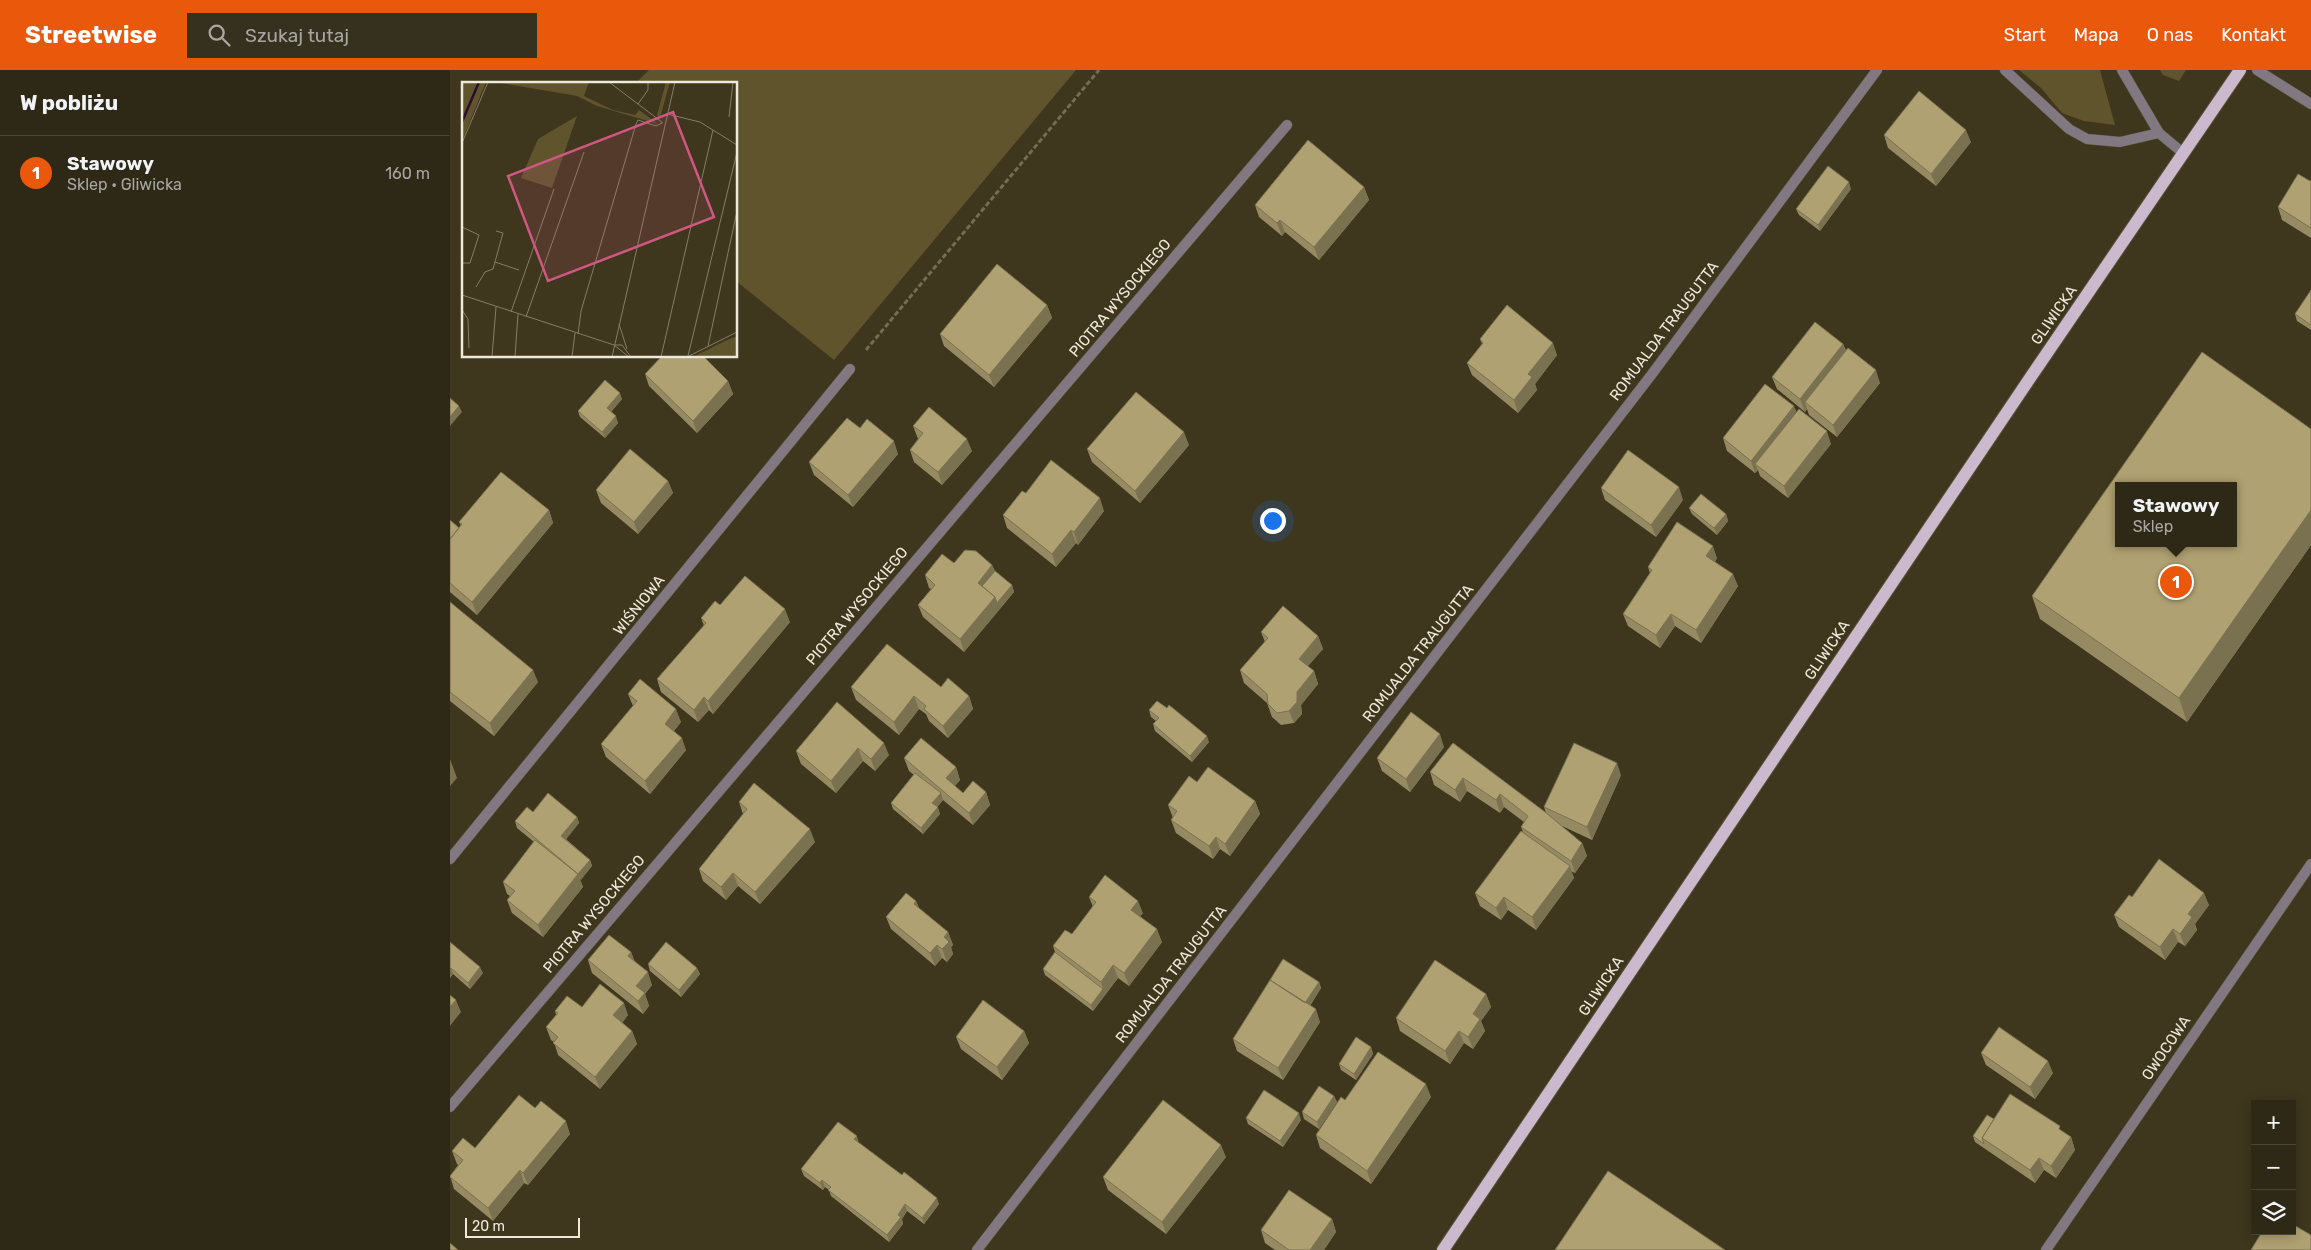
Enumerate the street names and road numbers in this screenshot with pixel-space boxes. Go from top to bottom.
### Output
street label: PIOTRA WYSOCKIEGO [1065,235,1175,361]
street label: ROMUALDA TRAUGUTTA [1606,258,1722,404]
street label: GLIWICKA [2027,282,2081,348]
street label: PIOTRA WYSOCKIEGO [802,543,912,669]
street label: WIŚNIOWA [609,571,669,639]
street label: ROMUALDA TRAUGUTTA [1359,581,1477,725]
street label: GLIWICKA [1801,617,1853,683]
street label: PIOTRA WYSOCKIEGO [539,851,649,977]
street label: ROMUALDA TRAUGUTTA [1112,902,1230,1046]
street label: GLIWICKA [1575,953,1627,1019]
street label: OWOCOWA [2138,1012,2194,1084]

